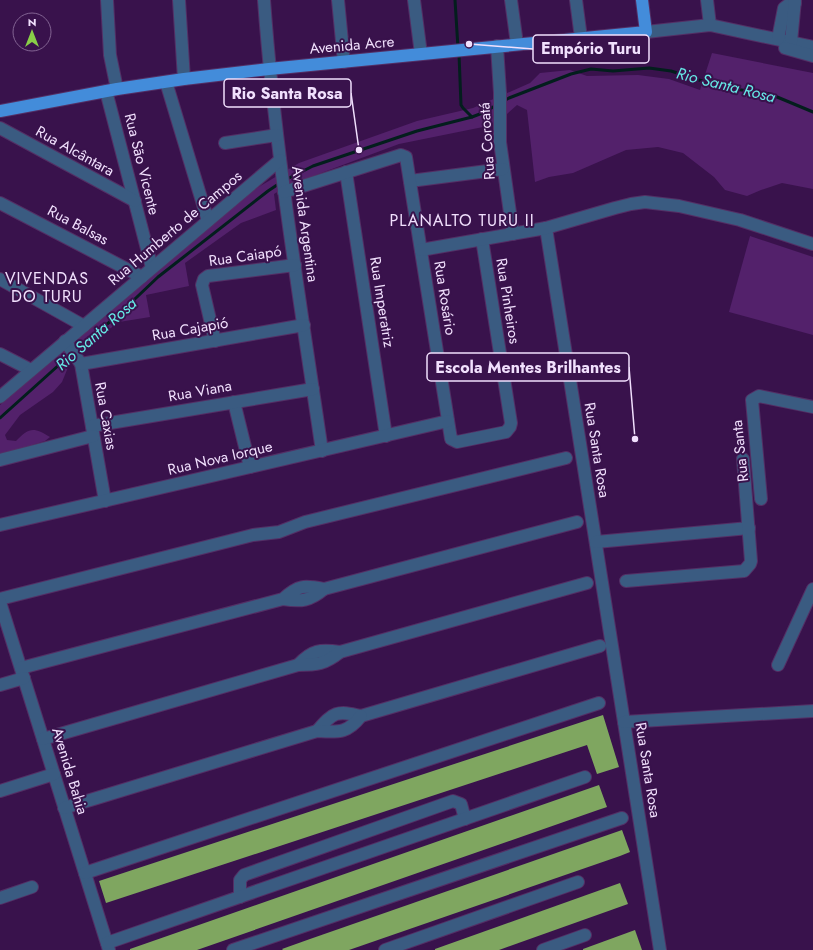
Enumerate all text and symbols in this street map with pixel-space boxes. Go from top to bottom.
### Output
north arrow [12,12,52,52]
text: N [28,14,36,30]
street label: Avenida Acre [309,30,396,60]
callout: Empório Turu [533,35,649,63]
text: Empório Turu [541,37,641,60]
water label: Rio Santa Rosa [674,62,778,108]
callout: Rio Santa Rosa [224,79,351,107]
text: Rio Santa Rosa [231,82,343,105]
street label: Rua Coroatá [473,101,501,181]
street label: Rua São Vicente [119,111,165,217]
street label: Rua Alcântara [32,120,118,182]
street label: Rua Humberto de Campos [103,165,247,291]
street label: Avenida Argentina [286,165,324,283]
street label: Rua Balsas [44,200,112,250]
district label: PLANALTO TURU II [389,209,535,232]
street label: Rua Caiapó [207,240,283,272]
street label: Rua Imperatriz [364,255,400,349]
street label: Rua Pinheiros [490,256,526,346]
street label: Rua Rosário [428,259,462,337]
district label: VIVENDAS DO TURU [5,267,89,308]
water label: Rio Santa Rosa [50,292,142,376]
street label: Rua Cajapió [150,311,230,347]
callout: Escola Mentes Brilhantes [427,353,629,381]
text: Escola Mentes Brilhantes [435,356,621,379]
street label: Rua Viana [167,375,233,407]
street label: Rua Caxias [89,380,123,452]
street label: Rua Santa Rosa [579,401,615,499]
street label: Rua Santa [726,419,754,483]
street label: Rua Nova Iorque [165,435,275,481]
street label: Rua Santa Rosa [630,721,666,819]
street label: Avenida Bahia [46,725,94,817]

